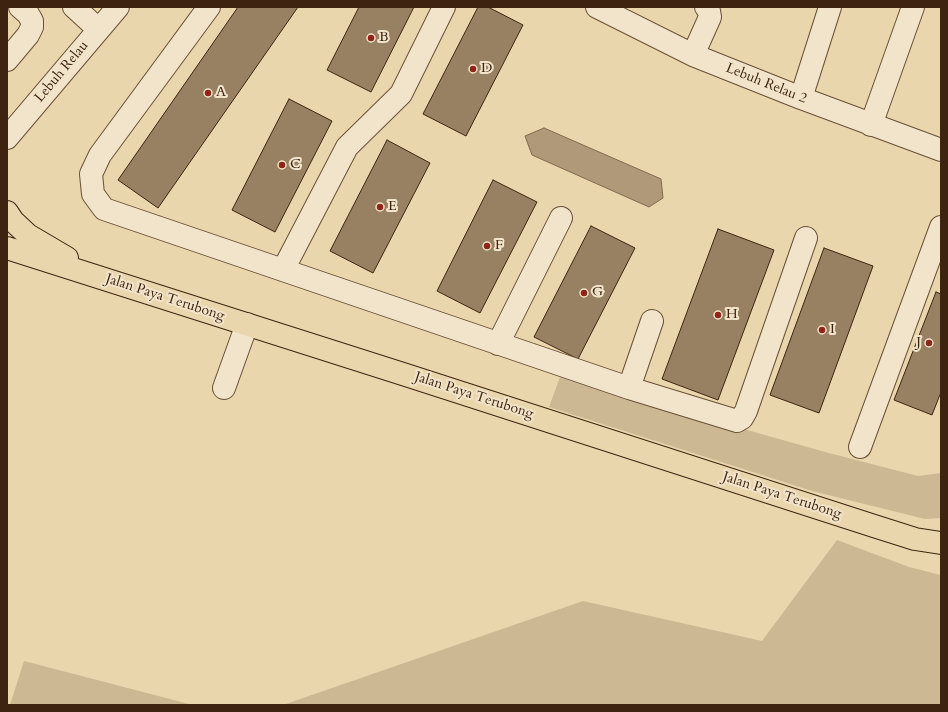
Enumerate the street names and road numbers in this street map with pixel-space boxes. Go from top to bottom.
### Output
street label: Lebuh Relau [32,38,92,106]
street label: Lebuh Relau 2 [723,60,809,108]
street label: Jalan Paya Terubong [103,271,227,325]
street label: Jalan Paya Terubong [412,369,536,423]
street label: Jalan Paya Terubong [720,469,844,523]

